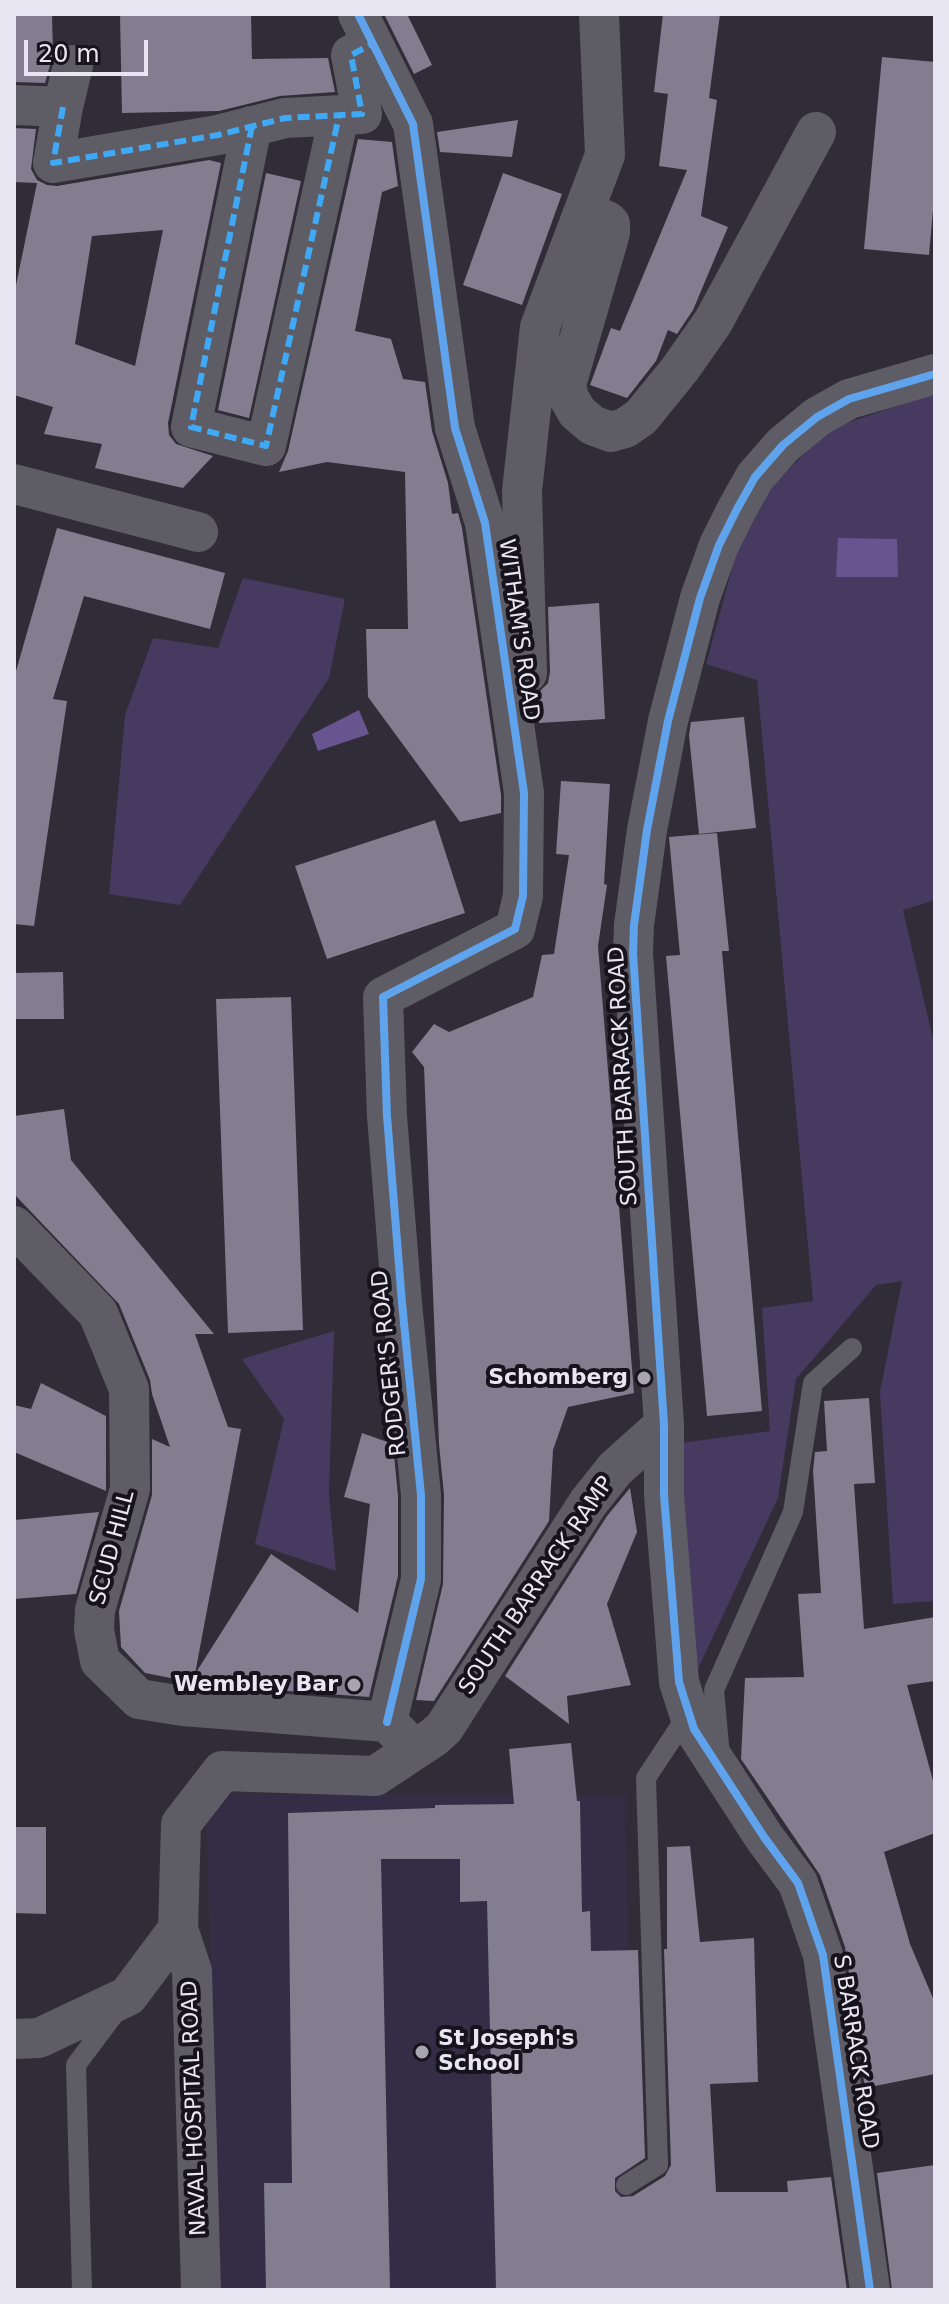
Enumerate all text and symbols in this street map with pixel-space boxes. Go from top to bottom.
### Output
scale bar [28,24,152,74]
text: 20 m [38,40,100,68]
street label: WITHAM'S ROAD [492,537,544,723]
street label: SOUTH BARRACK ROAD [604,946,644,1206]
street label: RODGER'S ROAD [367,1269,413,1457]
place label: Schomberg [488,1365,628,1391]
marker: Schomberg [635,1369,653,1387]
street label: SOUTH BARRACK RAMP [454,1472,620,1700]
street label: SCUD HILL [85,1488,141,1608]
place label: Wembley Bar [174,1672,338,1698]
marker: Wembley Bar [345,1676,363,1694]
street label: S BARRACK ROAD [827,1953,883,2151]
street label: NAVAL HOSPITAL ROAD [177,1980,213,2236]
place label: St Joseph's School [438,2026,575,2078]
marker: St Joseph's School [413,2043,431,2061]

